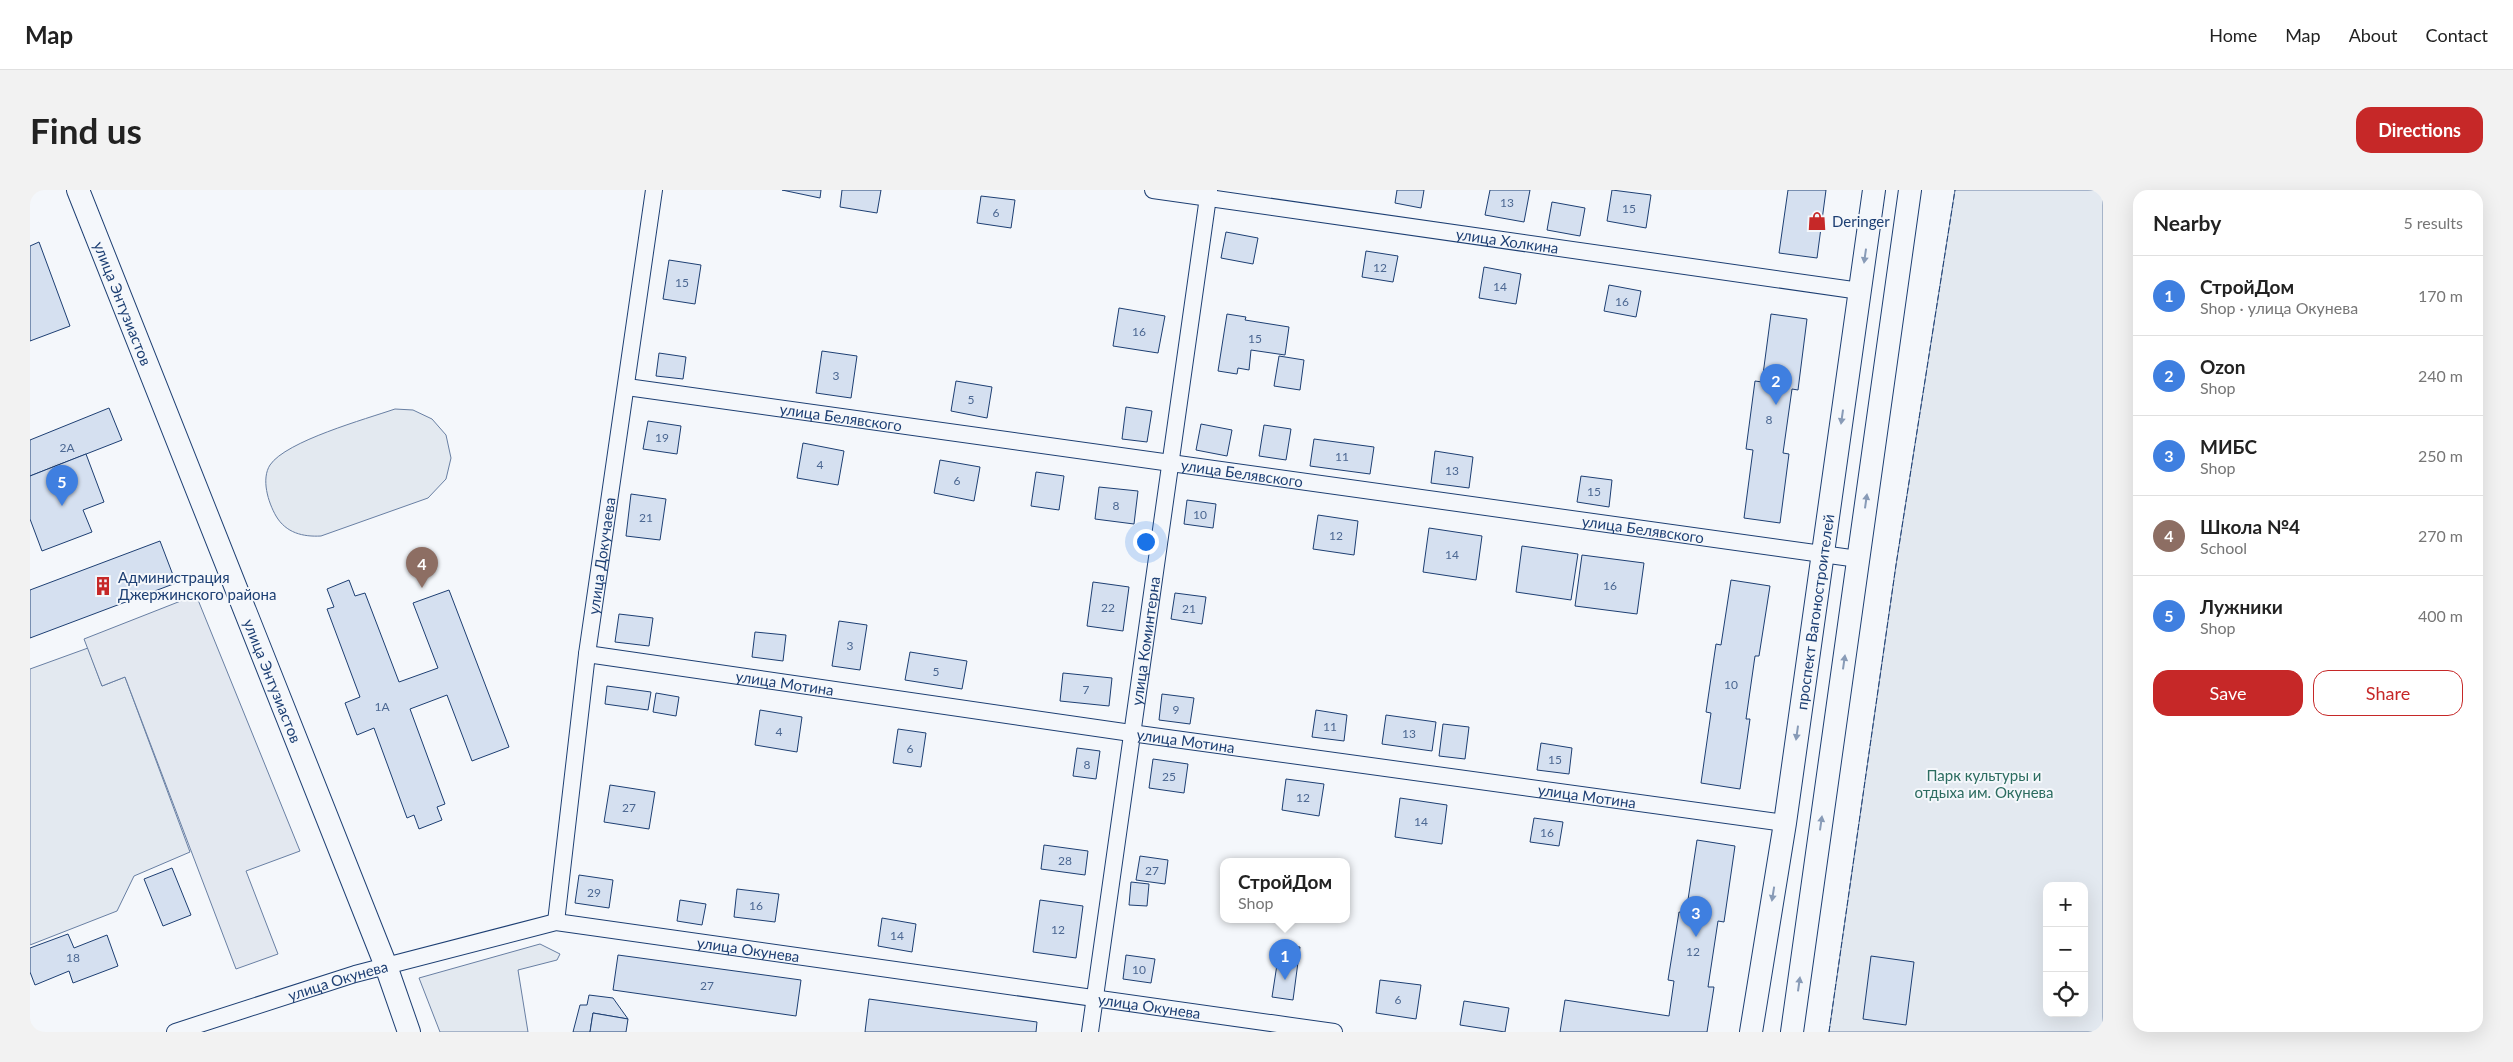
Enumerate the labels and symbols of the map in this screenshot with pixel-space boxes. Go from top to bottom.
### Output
house number: 13 [1500,195,1514,210]
house number: 15 [1622,201,1636,216]
house number: 6 [993,205,1000,220]
shop icon: Deringer [1806,210,1828,232]
place label: Deringer [1832,212,1890,230]
street label: улица Холкина [1455,224,1560,257]
street label: улица Энтузиастов [90,239,156,368]
one-way arrow [1861,248,1869,264]
house number: 12 [1373,260,1387,275]
house number: 15 [675,275,689,290]
house number: 14 [1493,279,1507,294]
house number: 16 [1615,294,1629,309]
house number: 16 [1132,324,1146,339]
house number: 15 [1248,331,1262,346]
pin: 2 [1760,364,1792,405]
house number: 3 [833,368,840,383]
house number: 5 [968,392,975,407]
street label: улица Белявского [779,399,903,434]
one-way arrow [1838,409,1846,425]
house number: 8 [1766,412,1773,427]
house number: 19 [655,430,669,445]
house number: 2А [59,440,75,455]
house number: 11 [1335,449,1349,464]
street label: улица Белявского [1180,455,1304,490]
house number: 4 [817,457,824,472]
house number: 13 [1445,463,1459,478]
pin: 5 [46,465,78,506]
house number: 6 [954,473,961,488]
house number: 15 [1587,484,1601,499]
one-way arrow [1862,493,1870,509]
street label: улица Докучаева [584,496,619,616]
house number: 8 [1113,498,1120,513]
house number: 10 [1193,507,1207,522]
house number: 21 [639,510,653,525]
street label: улица Белявского [1581,512,1705,546]
street label: проспект Вагоностроителей [1792,513,1837,711]
house number: 12 [1329,528,1343,543]
your location [1133,529,1159,555]
pin: 4 [406,547,438,588]
house number: 14 [1445,547,1459,562]
place label: Администрация Джержинского района [118,568,276,603]
building icon: Администрация Джержинского района [92,575,114,597]
street label: улица Коминтерна [1127,575,1163,707]
house number: 16 [1603,578,1617,593]
house number: 22 [1101,600,1115,615]
house number: 21 [1182,601,1196,616]
street label: улица Энтузиастов [240,616,305,745]
house number: 3 [847,638,854,653]
one-way arrow [1840,653,1848,669]
house number: 5 [933,664,940,679]
street label: улица Мотина [735,667,835,699]
house number: 10 [1724,677,1738,692]
house number: 7 [1083,682,1090,697]
house number: 1А [374,699,390,714]
house number: 9 [1173,702,1180,717]
house number: 11 [1323,719,1337,734]
house number: 4 [776,724,783,739]
street label: улица Мотина [1136,725,1236,756]
house number: 13 [1402,726,1416,741]
one-way arrow [1793,726,1801,742]
house number: 6 [907,741,914,756]
house number: 15 [1548,752,1562,767]
house number: 8 [1084,757,1091,772]
park label: Парк культуры и отдыха им. Окунева [1914,766,2054,801]
house number: 25 [1162,769,1176,784]
street label: улица Мотина [1537,780,1637,811]
house number: 12 [1296,790,1310,805]
house number: 27 [622,800,636,815]
house number: 14 [1414,814,1428,829]
one-way arrow [1817,814,1825,830]
house number: 16 [1540,825,1554,840]
house number: 28 [1058,853,1072,868]
house number: 27 [1145,863,1159,878]
house number: 29 [587,885,601,900]
one-way arrow [1769,886,1777,902]
pin: 3 [1680,896,1712,937]
house number: 16 [749,898,763,913]
house number: 12 [1051,922,1065,937]
house number: 14 [890,928,904,943]
street label: улица Окунева [696,933,801,965]
pin: 1 [1269,939,1301,980]
house number: 12 [1686,944,1700,959]
house number: 18 [66,950,80,965]
street label: улица Окунева [286,957,390,1004]
house number: 10 [1132,962,1146,977]
one-way arrow [1795,975,1803,991]
house number: 27 [700,978,714,993]
street label: улица Окунева [1097,990,1202,1022]
house number: 6 [1395,992,1402,1007]

